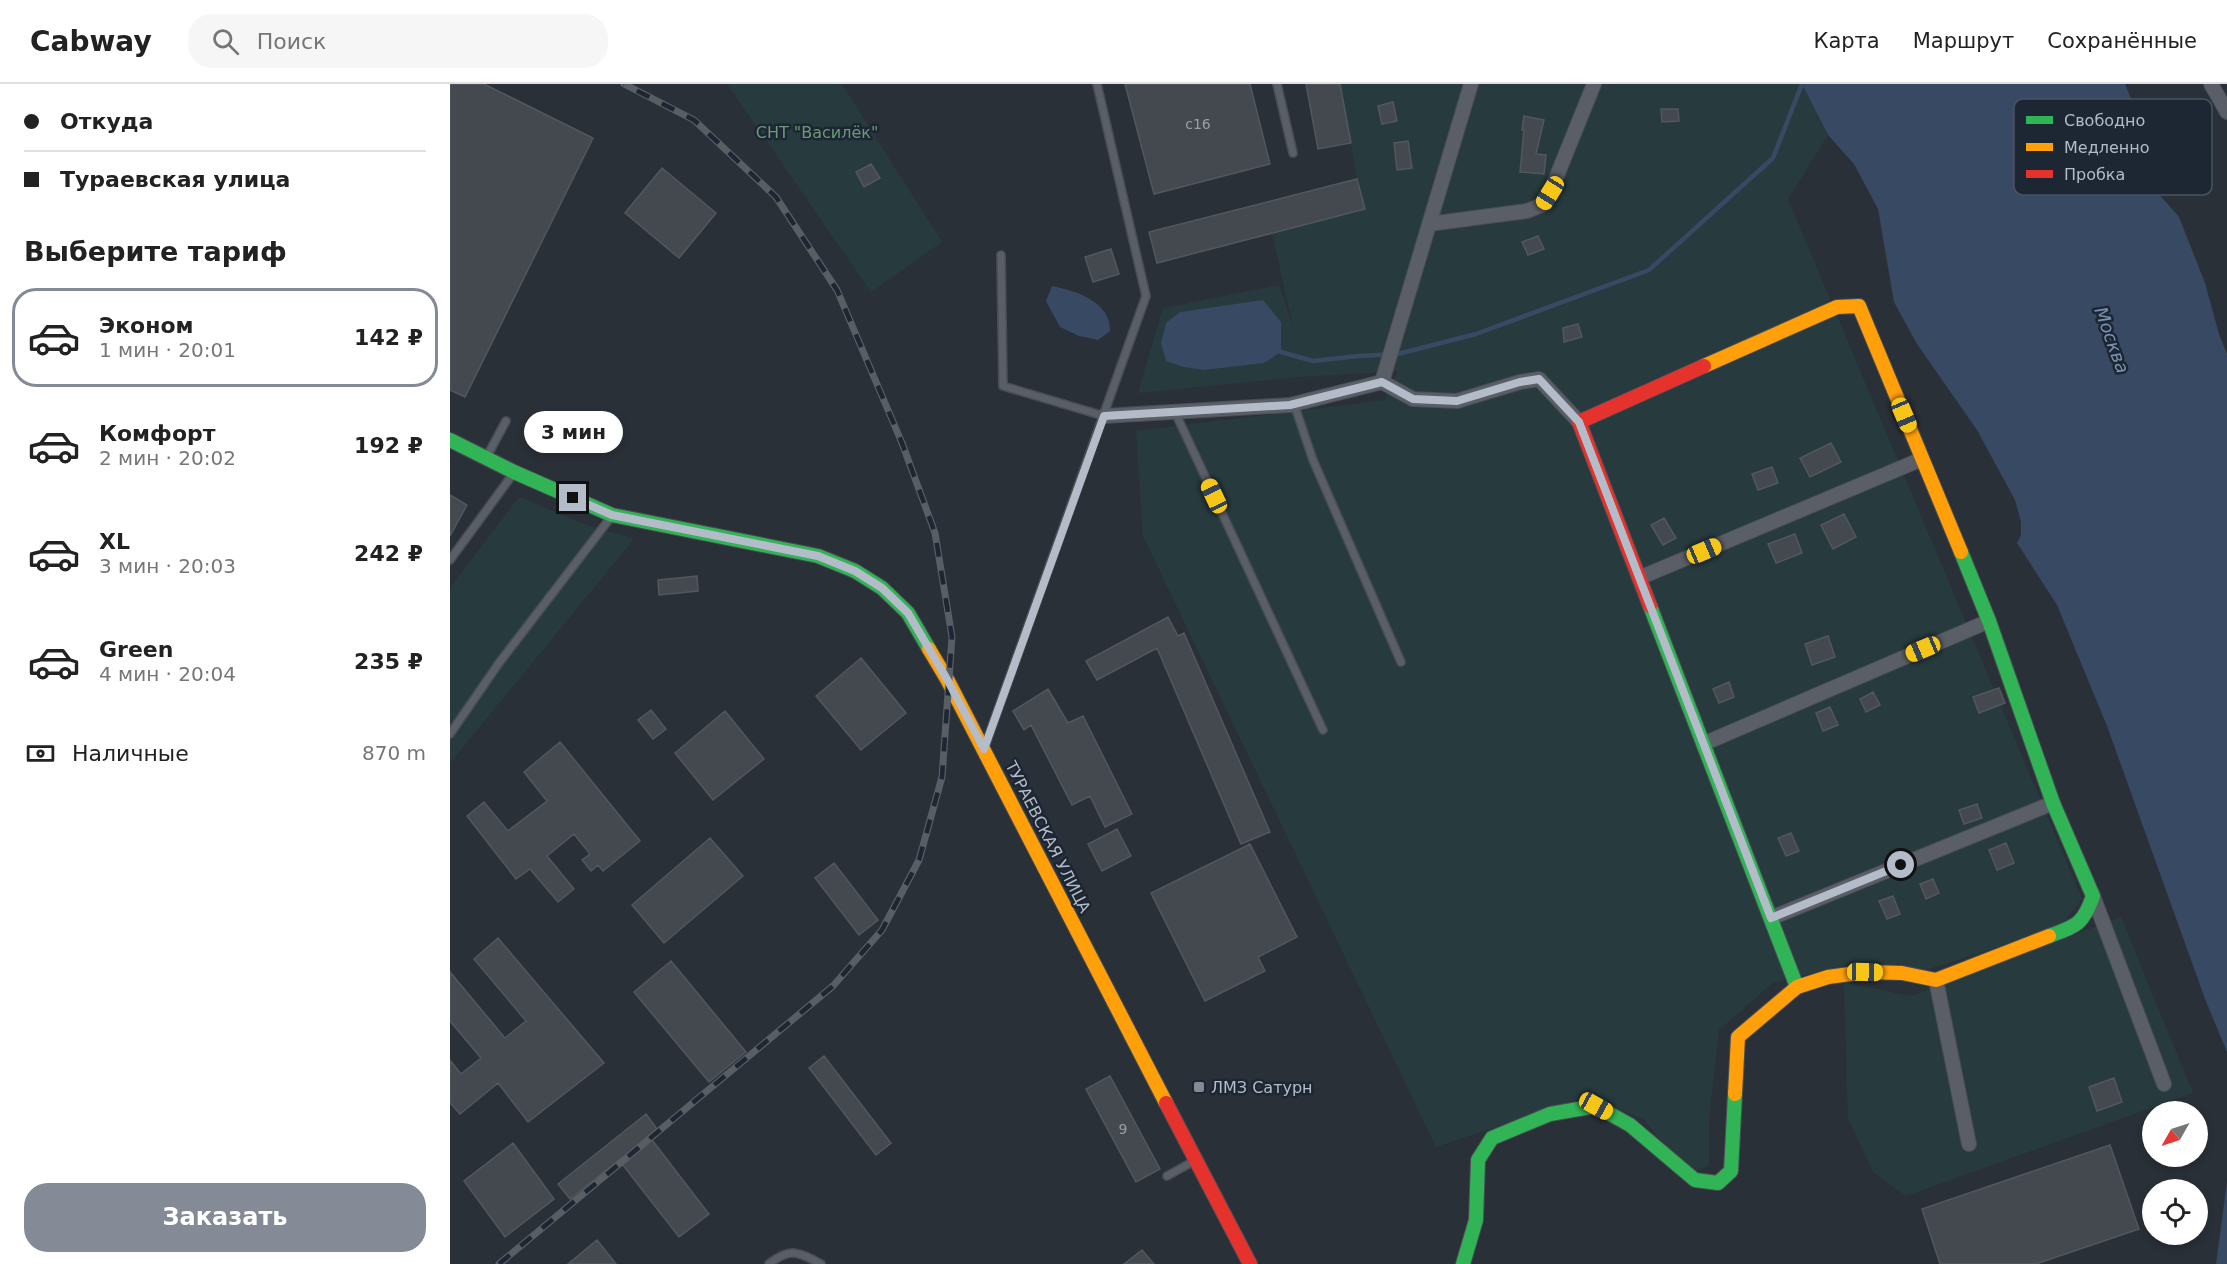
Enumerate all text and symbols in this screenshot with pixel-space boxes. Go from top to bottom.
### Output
search box [188,14,608,68]
text: Cabway [30,25,152,58]
icon: search [209,25,242,58]
text: Поиск [257,29,326,54]
text: Карта [1814,29,1880,53]
text: Маршрут [1913,29,2014,53]
text: Сохранённые [2047,29,2197,53]
legend [2014,99,2212,195]
text: Откуда [60,109,153,134]
text: Свободно [2064,111,2145,130]
house number: с16 [1185,116,1211,132]
park label: СНТ "Василёк" [756,123,878,142]
text: Медленно [2064,138,2150,157]
text: Пробка [2064,165,2125,184]
text: Тураевская улица [60,167,290,192]
car [1533,173,1567,213]
text: Выберите тариф [24,236,287,267]
water label: Москва [2090,304,2134,376]
icon: car [27,311,81,365]
text: Эконом [99,313,194,338]
text: 142 ₽ [354,325,423,350]
text: 1 мин · 20:01 [99,338,236,362]
car [1889,395,1919,435]
callout: 3 мин [524,411,622,453]
icon: car [27,419,81,473]
text: 3 мин [541,420,606,444]
text: Комфорт [99,421,216,446]
text: 192 ₽ [354,433,423,458]
text: 2 мин · 20:02 [99,446,236,470]
car [1198,476,1230,516]
route end [559,484,586,511]
icon: car [27,527,81,581]
text: XL [99,529,130,554]
car [1684,536,1724,566]
text: 242 ₽ [354,541,423,566]
text: 3 мин · 20:03 [99,554,236,578]
car [1903,634,1943,664]
icon: car [27,635,81,689]
text: Green [99,637,173,662]
text: 235 ₽ [354,649,423,674]
text: 4 мин · 20:04 [99,662,236,686]
icon: cash [24,737,57,770]
text: Наличные [72,741,189,766]
text: 870 m [362,741,426,765]
street label: ТУРАЕВСКАЯ УЛИЦА [1001,757,1095,916]
route start [1887,851,1914,878]
car [1847,963,1883,981]
place label: ЛМЗ Сатурн [1211,1078,1313,1097]
marker: ЛМЗ Сатурн [1192,1080,1206,1094]
car [1576,1089,1616,1123]
north arrow [2142,1101,2208,1167]
map controls [2142,1101,2208,1245]
house number: 9 [1119,1121,1127,1137]
button: locate [2142,1179,2208,1245]
button: Заказать [24,1183,426,1252]

